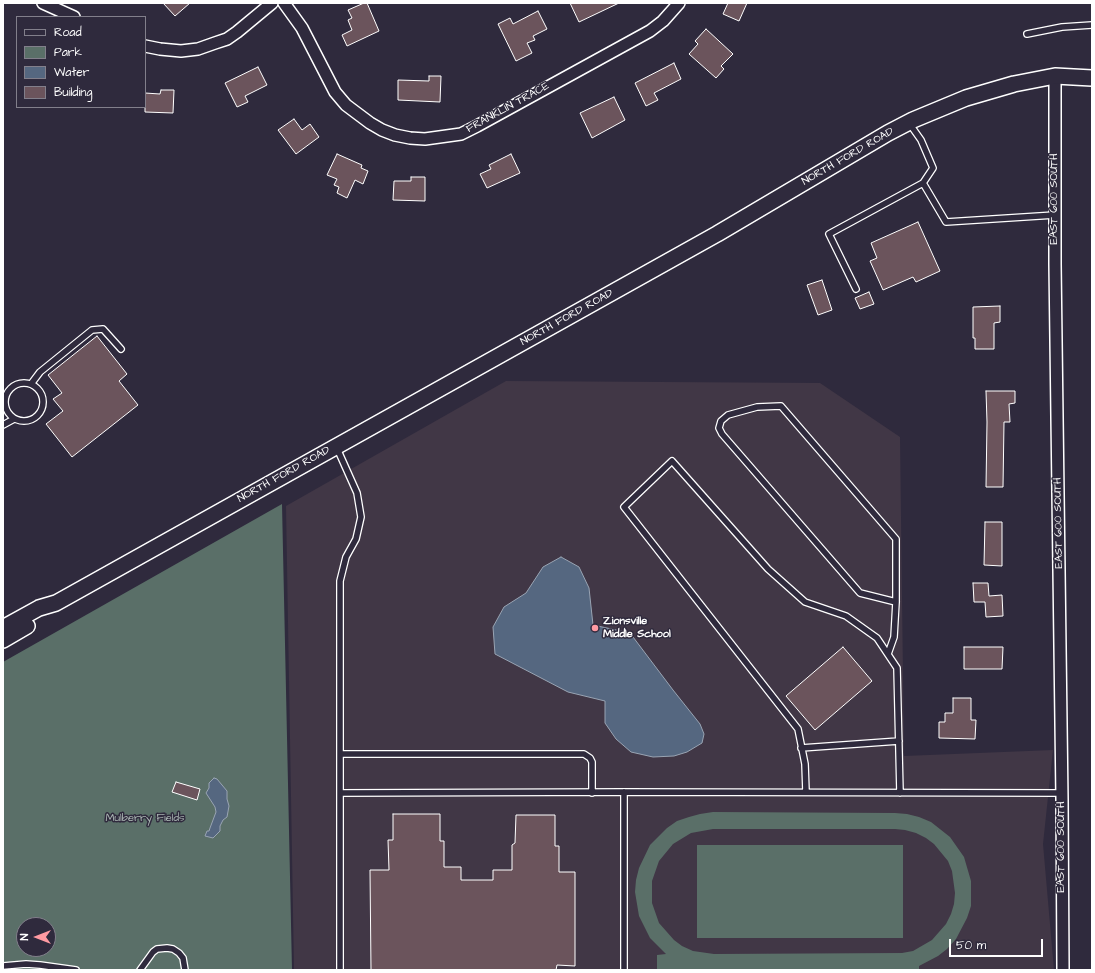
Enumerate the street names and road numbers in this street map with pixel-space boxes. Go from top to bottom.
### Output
street label: FRANKLIN TRACE [464,80,552,136]
street label: NORTH FORD ROAD [800,125,896,189]
street label: EAST 600 SOUTH [1048,153,1062,245]
street label: NORTH FORD ROAD [518,287,616,349]
street label: NORTH FORD ROAD [235,444,333,506]
street label: EAST 600 SOUTH [1052,477,1066,569]
street label: EAST 600 SOUTH [1055,801,1069,893]

